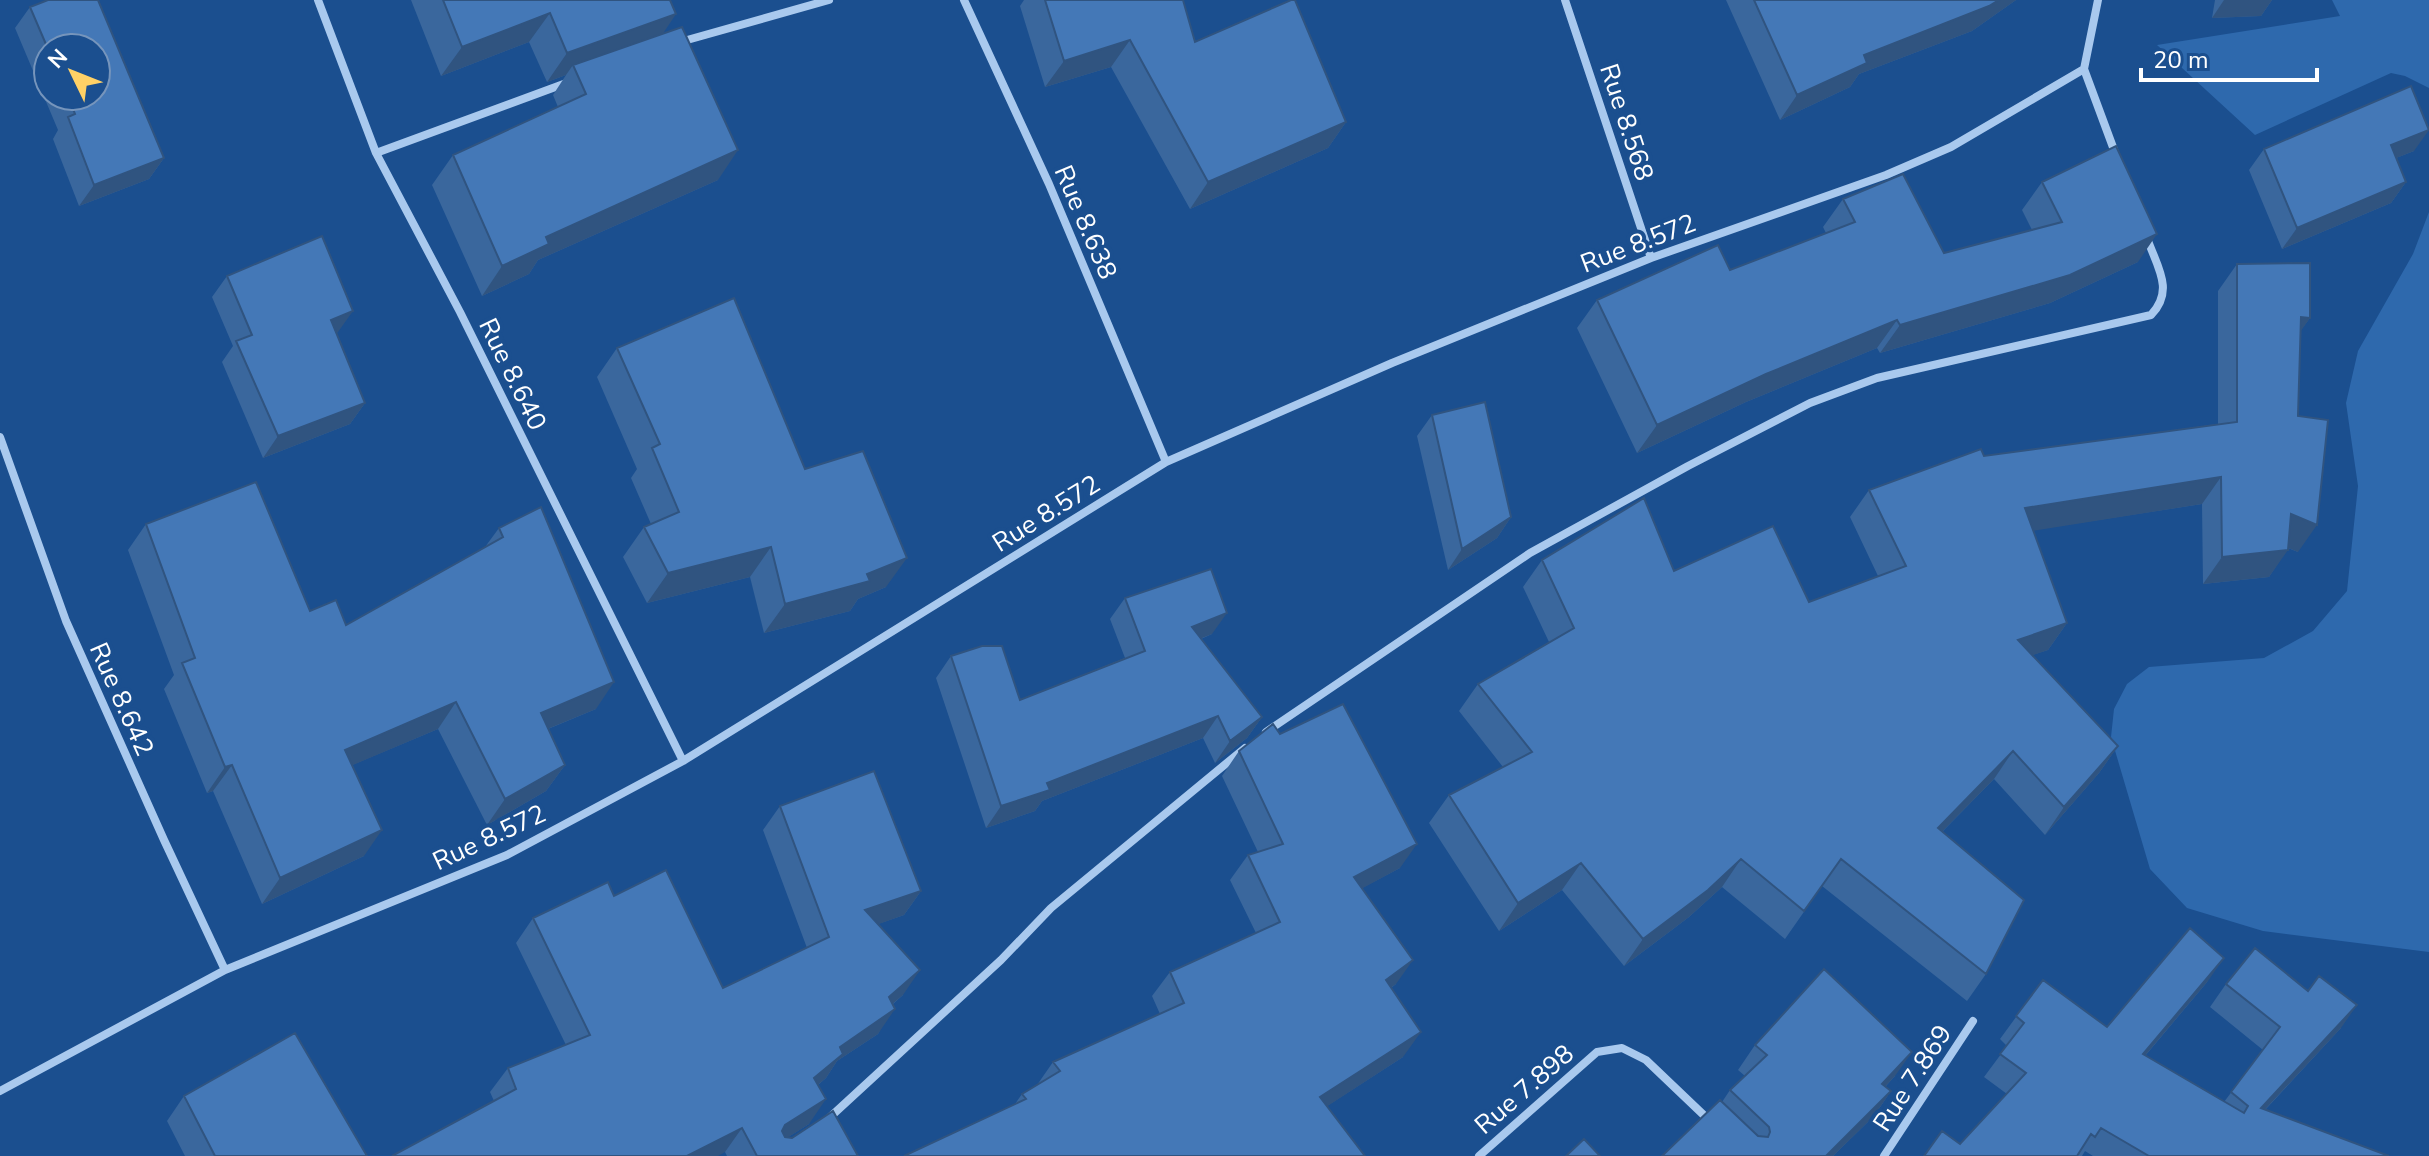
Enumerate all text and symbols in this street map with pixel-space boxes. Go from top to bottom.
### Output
north arrow [32,32,112,112]
scale bar [2141,32,2317,82]
text: N [42,43,75,75]
text: 20 m [2153,44,2209,76]
street label: Rue 8.568 [1591,59,1662,185]
street label: Rue 8.638 [1046,160,1125,285]
street label: Rue 8.572 [1576,205,1701,281]
street label: Rue 8.640 [470,312,555,436]
street label: Rue 8.572 [986,467,1107,560]
street label: Rue 8.642 [81,637,162,762]
street label: Rue 8.572 [427,796,551,879]
street label: Rue 7.869 [1865,1018,1960,1138]
street label: Rue 7.898 [1467,1037,1581,1142]

